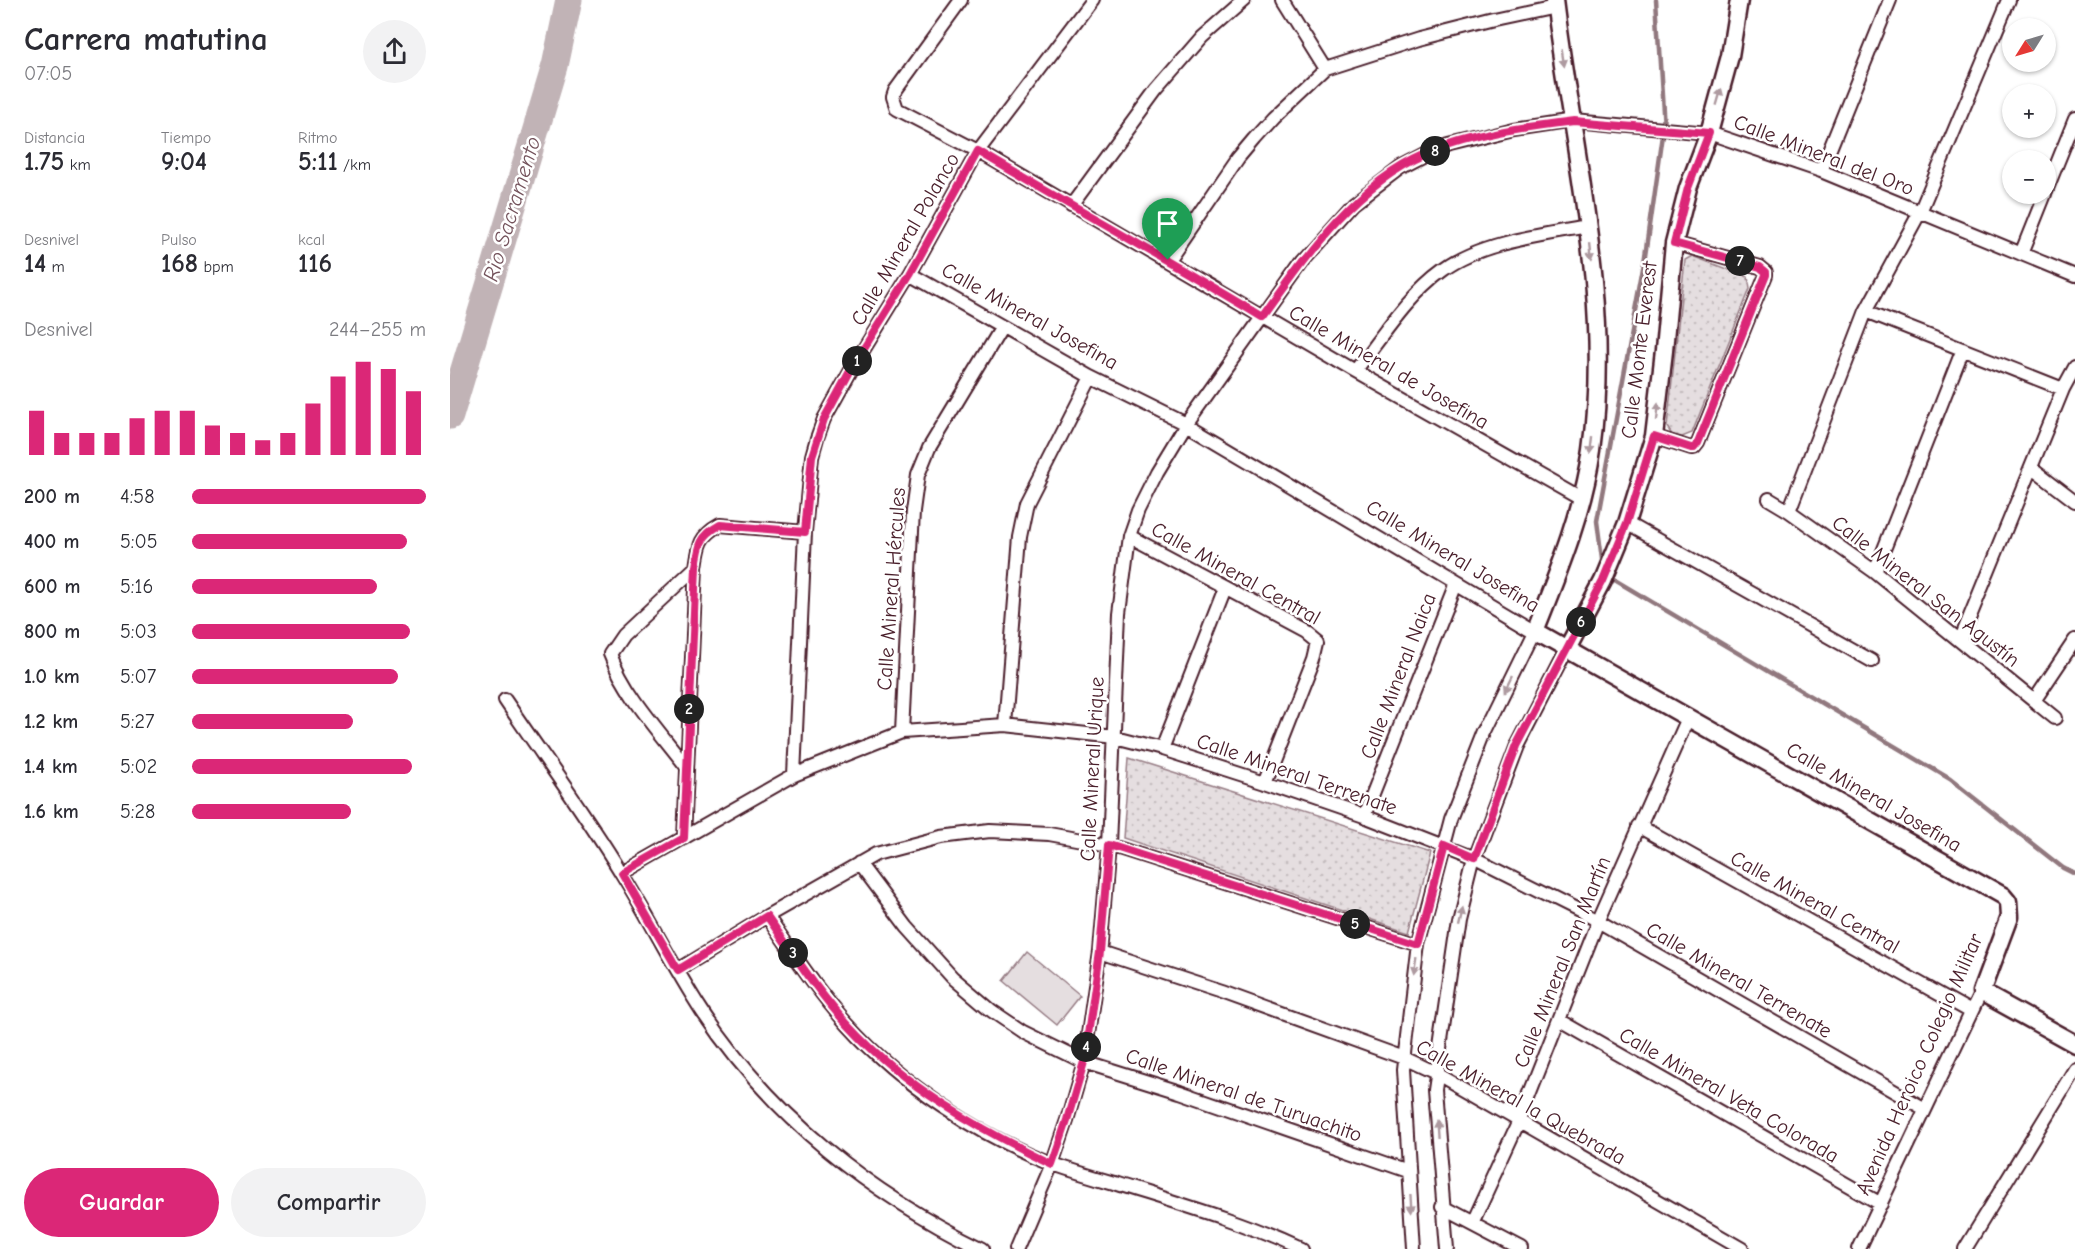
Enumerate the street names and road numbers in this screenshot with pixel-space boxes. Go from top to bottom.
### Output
street label: Calle Mineral del Oro [1730,110,1918,200]
street label: Calle Mineral Polanco [846,148,964,330]
street label: Calle Mineral Josefina [938,257,1122,375]
street label: Calle Monte Everest [1616,259,1662,440]
street label: Calle Mineral de Josefina [1285,300,1493,434]
street label: Calle Mineral Hércules [872,487,910,691]
street label: Calle Mineral Josefina [1362,495,1544,617]
street label: Calle Mineral San Agustín [1827,510,2025,672]
street label: Calle Mineral Central [1147,517,1325,629]
street label: Calle Mineral Naica [1355,590,1441,762]
street label: Calle Mineral Urique [1075,676,1109,862]
street label: Calle Mineral Terrenate [1194,728,1400,820]
street label: Calle Mineral Josefina [1782,737,1966,857]
street label: Calle Mineral Central [1726,846,1904,958]
street label: Calle Mineral San Martín [1509,853,1615,1071]
street label: Calle Mineral Terrenate [1642,917,1836,1043]
street label: Avenida Heroico Colegio Militar [1850,929,1988,1198]
street label: Calle Mineral Veta Colorada [1615,1022,1843,1168]
street label: Calle Mineral la Quebrada [1412,1034,1630,1170]
street label: Calle Mineral de Turuachito [1123,1043,1365,1147]

